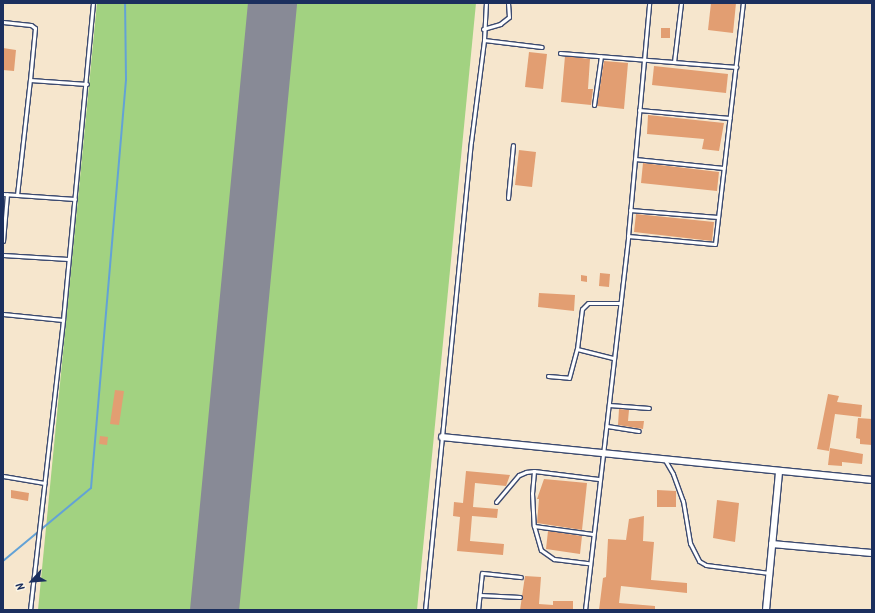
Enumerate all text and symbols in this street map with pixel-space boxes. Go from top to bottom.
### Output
north arrow [12,561,52,601]
text: N [12,579,31,593]

